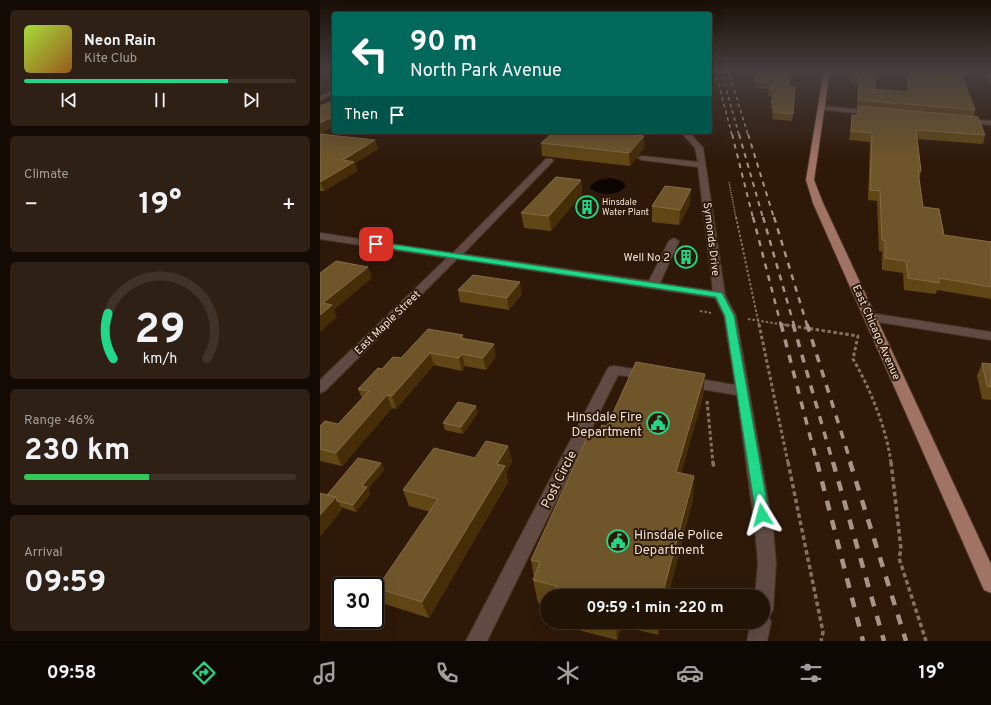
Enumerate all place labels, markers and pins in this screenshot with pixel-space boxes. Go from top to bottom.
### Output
building icon: Hinsdale Water Plant [574,194,600,220]
place label: Hinsdale Water Plant [602,197,649,218]
pin [359,227,393,261]
building icon: Well No 2 [673,244,699,270]
place label: Well No 2 [623,251,670,265]
place label: Hinsdale Fire Department [566,410,642,441]
public building icon: Hinsdale Fire Department [645,410,671,436]
public building icon: Hinsdale Police Department [605,528,631,554]
place label: Hinsdale Police Department [634,528,723,559]

